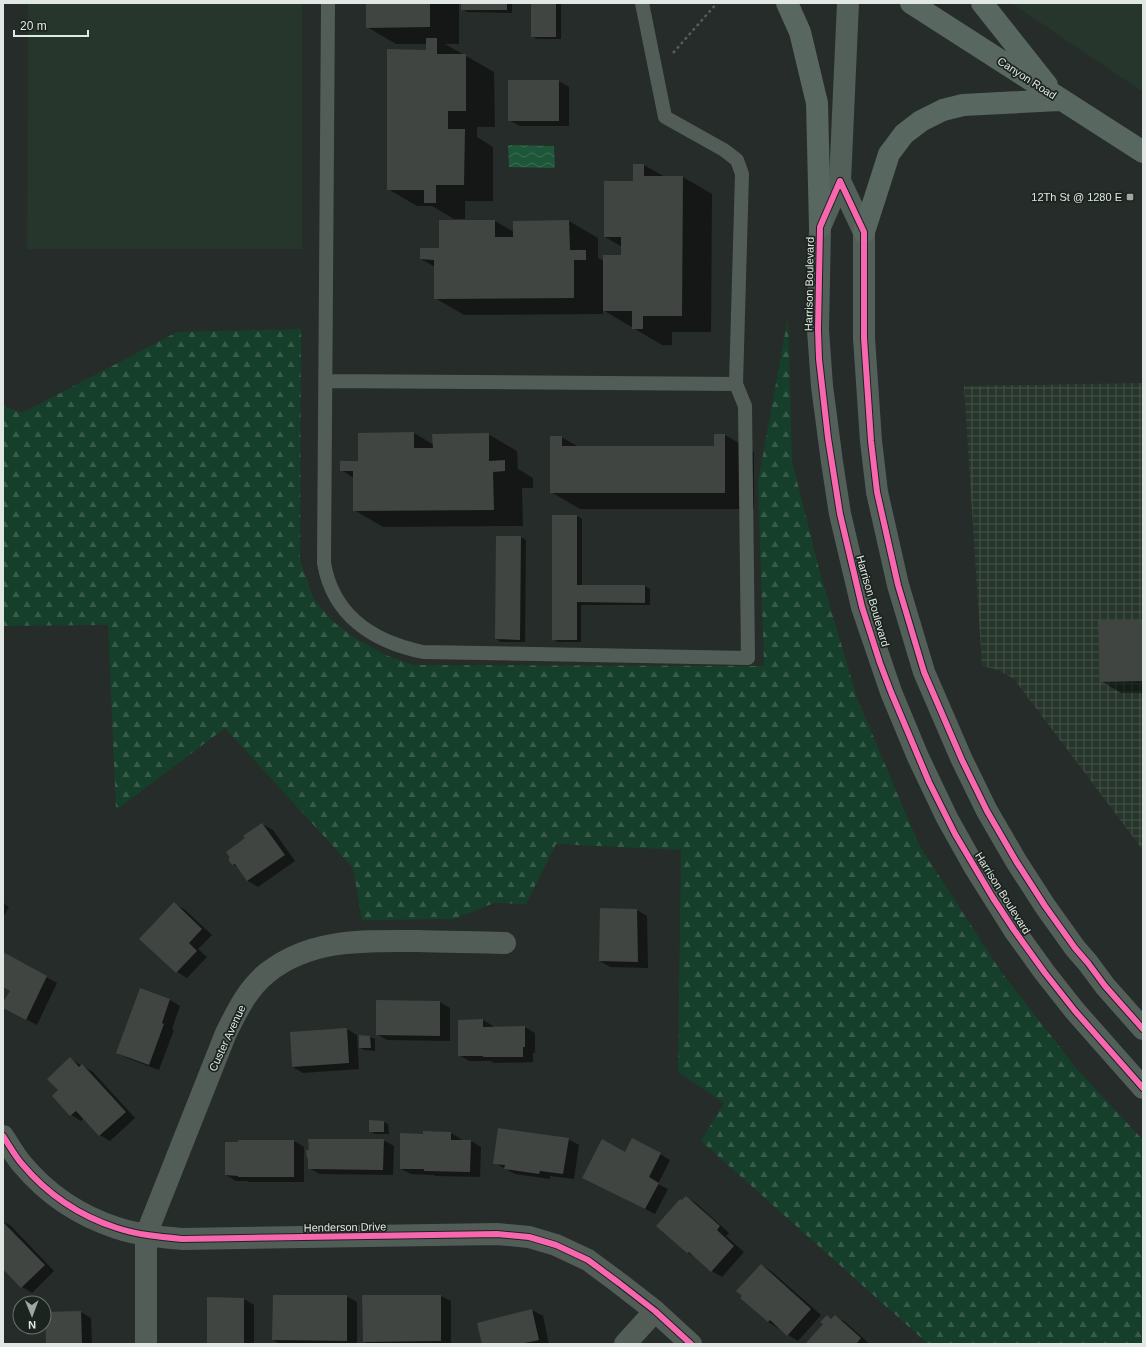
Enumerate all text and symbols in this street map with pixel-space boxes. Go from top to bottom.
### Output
scale bar [14,12,88,38]
text: 20 m [20,19,47,33]
street label: Canyon Road [996,55,1058,101]
place label: 12Th St @ 1280 E [1031,191,1122,203]
marker: 12Th St @ 1280 E [1125,192,1135,202]
street label: Harrison Boulevard [802,237,816,331]
street label: Harrison Boulevard [854,554,892,648]
street label: Harrison Boulevard [973,850,1033,936]
street label: Custer Avenue [206,1003,248,1073]
street label: Henderson Drive [304,1220,386,1234]
north arrow [12,1295,52,1335]
text: N [28,1319,36,1331]

